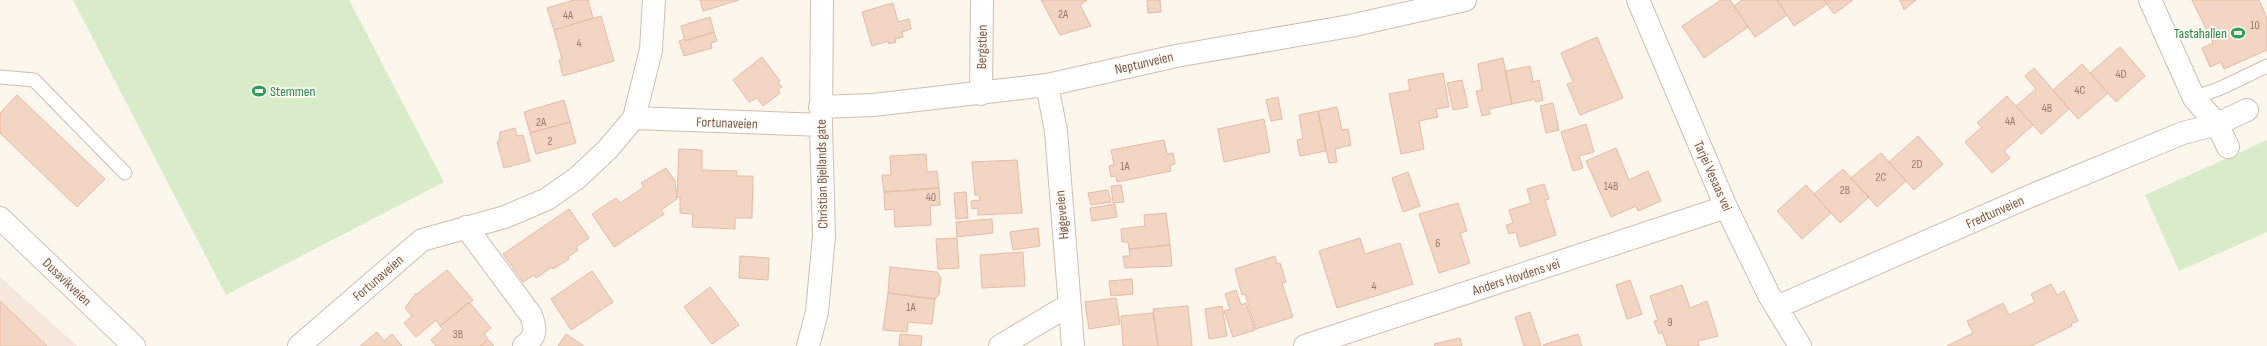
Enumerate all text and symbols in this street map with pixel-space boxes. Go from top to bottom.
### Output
house number: 2A [1058,7,1069,22]
house number: 4A [563,8,574,23]
house number: 10 [2250,18,2260,33]
street label: Bergstien [973,25,991,69]
place label: Tastahallen [2174,25,2227,42]
sports icon: Tastahallen [2230,25,2246,41]
house number: 4 [576,36,582,51]
street label: Neptunveien [1113,48,1175,78]
house number: 4D [2116,67,2127,82]
sports icon: Stemmen [251,83,267,99]
place label: Stemmen [270,83,315,100]
house number: 4C [2075,83,2086,98]
house number: 4B [2042,101,2052,116]
street label: Fortunaveien [696,113,758,133]
house number: 4A [2005,114,2016,129]
house number: 2A [536,115,547,130]
street label: Christian Bjellands gate [813,119,831,229]
house number: 2 [548,134,553,149]
street label: Tarjei Vesaas vei [1690,138,1736,214]
house number: 2D [1912,157,1923,172]
house number: 1A [1120,159,1131,174]
house number: 2C [1876,170,1887,185]
house number: 14B [1604,179,1618,194]
house number: 2B [1840,183,1850,198]
house number: 40 [926,190,936,205]
street label: Høgeveien [1051,190,1073,240]
street label: Fredtunveien [1963,192,2027,232]
house number: 6 [1435,236,1441,251]
street label: Fortunaveien [349,251,407,305]
street label: Dusavikveien [39,255,95,309]
street label: Anders Hovdens vei [1469,255,1562,299]
house number: 4 [1371,279,1377,294]
house number: 1A [906,300,917,315]
house number: 9 [1667,315,1673,330]
house number: 3B [453,327,463,342]

